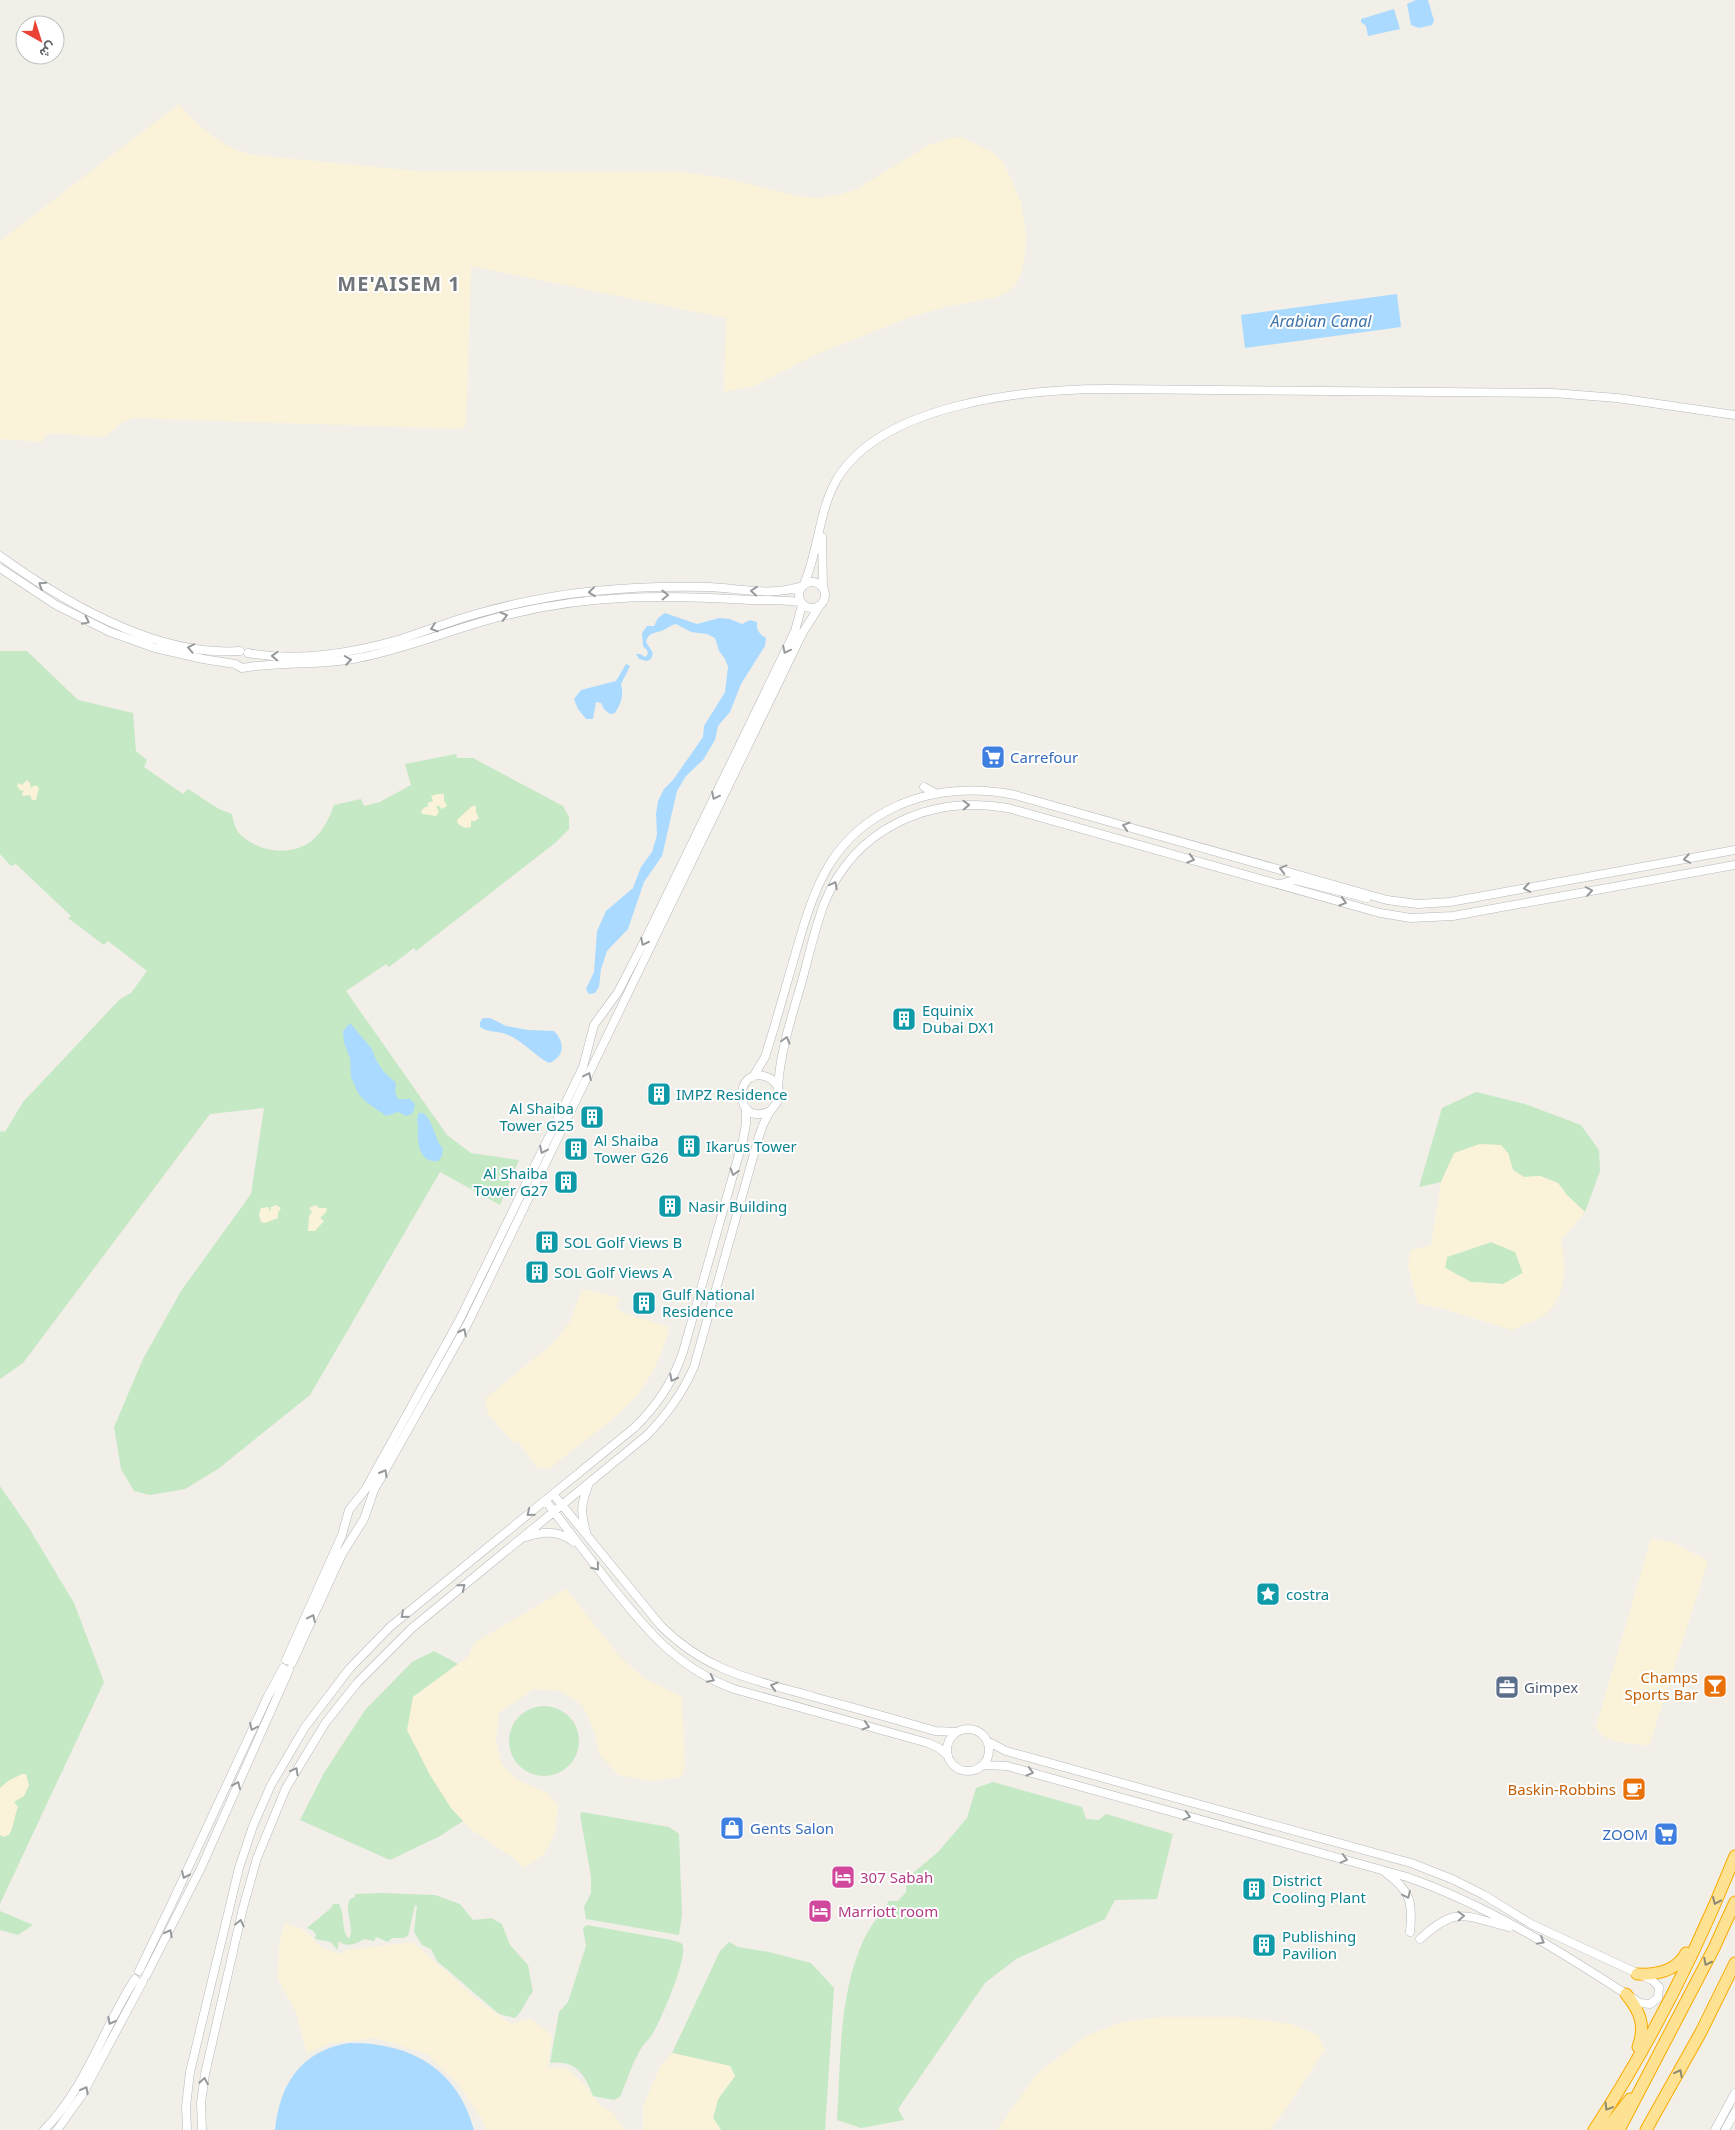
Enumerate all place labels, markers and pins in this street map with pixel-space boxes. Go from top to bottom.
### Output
supermarket icon: Carrefour [980,744,1006,770]
place label: Carrefour [1010,747,1078,767]
place label: Equinix Dubai DX1 [922,1000,996,1037]
building icon: Equinix Dubai DX1 [891,1006,917,1032]
building icon: IMPZ Residence [646,1081,672,1107]
place label: IMPZ Residence [676,1084,788,1104]
place label: Al Shaiba Tower G25 [500,1098,574,1135]
building icon: Al Shaiba Tower G25 [579,1104,605,1130]
place label: Al Shaiba Tower G26 [594,1130,669,1167]
building icon: Ikarus Tower [676,1133,702,1159]
building icon: Al Shaiba Tower G26 [563,1136,589,1162]
place label: Ikarus Tower [706,1136,797,1156]
place label: Al Shaiba Tower G27 [474,1163,548,1200]
building icon: Al Shaiba Tower G27 [553,1169,579,1195]
building icon: Nasir Building [657,1193,683,1219]
place label: Nasir Building [688,1196,787,1216]
building icon: SOL Golf Views B [534,1229,560,1255]
place label: SOL Golf Views B [564,1232,682,1252]
building icon: SOL Golf Views A [524,1259,550,1285]
place label: SOL Golf Views A [554,1262,673,1282]
place label: Gulf National Residence [662,1284,755,1321]
building icon: Gulf National Residence [631,1290,657,1316]
place icon: costra [1255,1581,1281,1607]
place label: costra [1286,1584,1329,1604]
place label: Champs Sports Bar [1624,1667,1698,1704]
bar icon: Champs Sports Bar [1702,1673,1728,1699]
office icon: Gimpex [1494,1674,1520,1700]
place label: Gimpex [1524,1677,1578,1697]
cafe icon: Baskin-Robbins [1621,1776,1647,1802]
place label: Baskin-Robbins [1507,1779,1616,1799]
shop icon: Gents Salon [719,1815,745,1841]
place label: Gents Salon [750,1818,834,1838]
supermarket icon: ZOOM [1653,1821,1679,1847]
place label: ZOOM [1603,1824,1648,1844]
hotel icon: 307 Sabah [830,1864,856,1890]
place label: 307 Sabah [860,1867,933,1887]
place label: District Cooling Plant [1272,1870,1366,1907]
building icon: District Cooling Plant [1241,1876,1267,1902]
hotel icon: Marriott room [807,1898,833,1924]
place label: Marriott room [838,1901,938,1921]
place label: Publishing Pavilion [1282,1926,1356,1963]
building icon: Publishing Pavilion [1251,1932,1277,1958]

